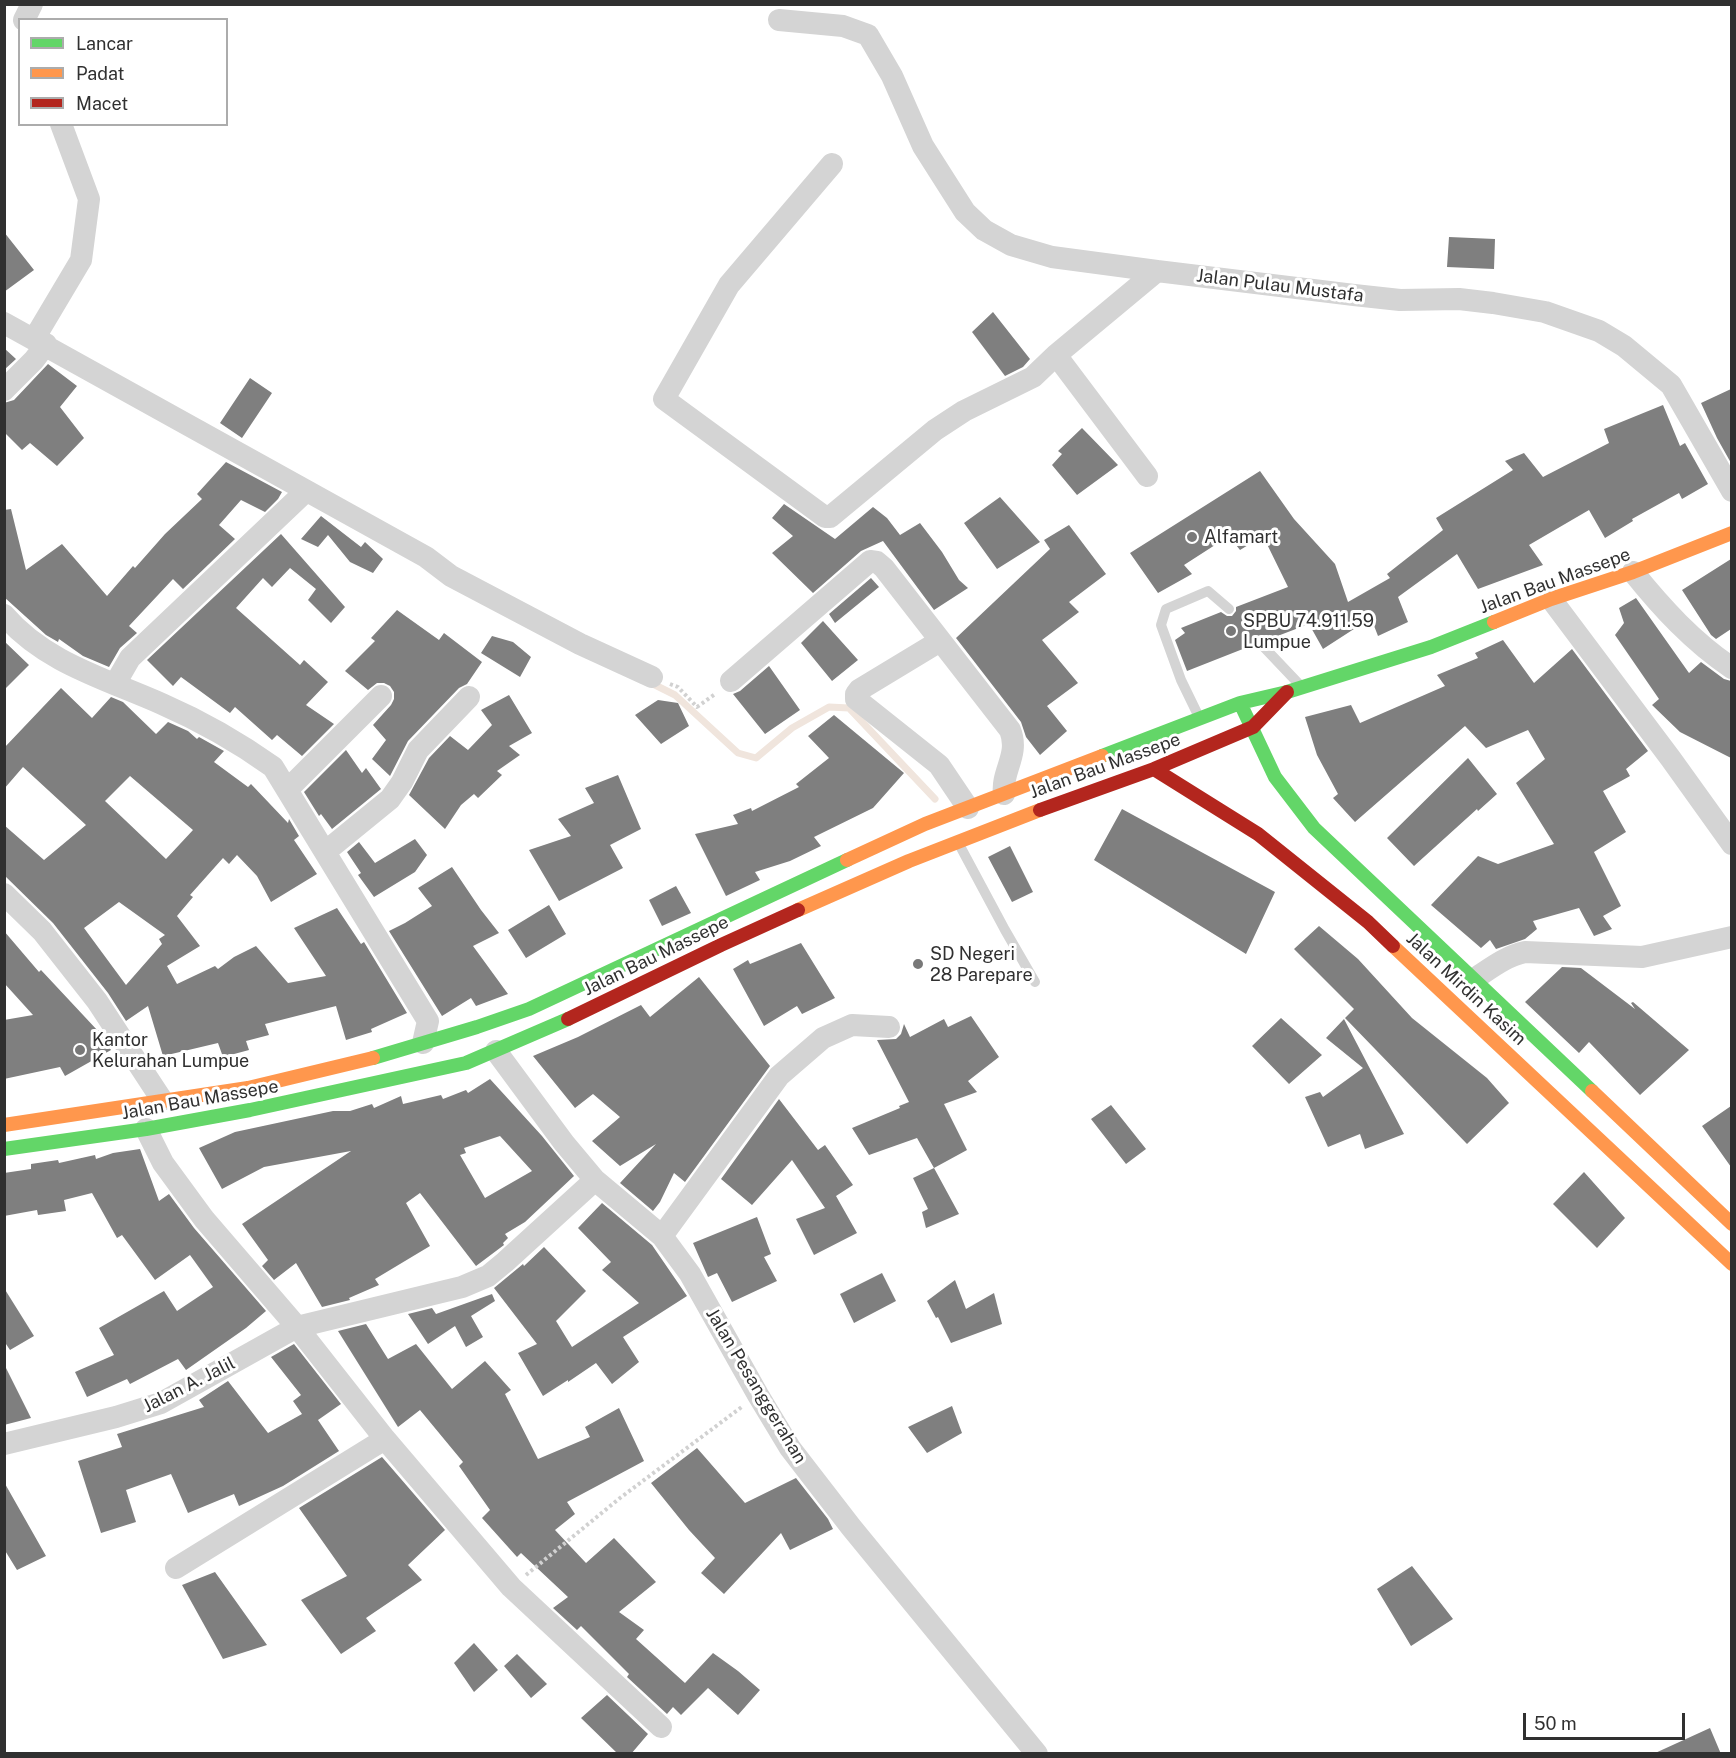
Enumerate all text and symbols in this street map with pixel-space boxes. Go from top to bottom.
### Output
legend [18,18,228,126]
text: Lancar [76,33,133,54]
text: Padat [76,63,125,84]
text: Macet [76,93,128,114]
street label: Jalan Pulau Mustafa [1195,265,1365,307]
place label: Alfamart [1204,526,1278,548]
marker: Alfamart [1185,530,1199,544]
street label: Jalan Bau Massepe [1477,544,1633,618]
place label: SPBU 74.911.59 Lumpue [1243,610,1374,652]
marker: SPBU 74.911.59 Lumpue [1224,624,1238,638]
street label: Jalan Bau Massepe [1027,729,1183,803]
street label: Jalan Bau Massepe [580,911,732,1001]
street label: Jalan Mirdin Kasim [1402,928,1530,1050]
place label: SD Negeri 28 Parepare [930,943,1033,986]
marker: SD Negeri 28 Parepare [911,957,925,971]
place label: Kantor Kelurahan Lumpue [92,1029,249,1072]
marker: Kantor Kelurahan Lumpue [73,1043,87,1057]
street label: Jalan Bau Massepe [120,1076,280,1124]
street label: Jalan Pesanggerahan [701,1304,811,1468]
street label: Jalan A. Jalil [139,1353,239,1417]
scale bar [1526,1701,1688,1739]
text: 50 m [1534,1713,1577,1734]

